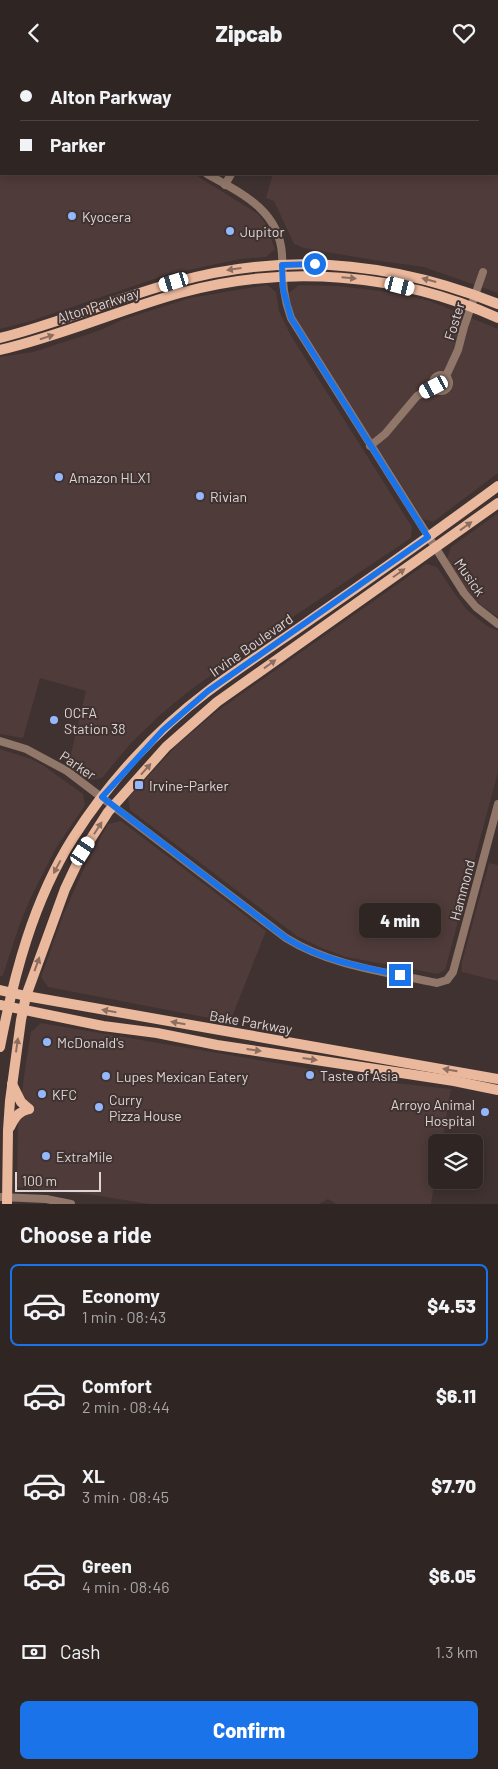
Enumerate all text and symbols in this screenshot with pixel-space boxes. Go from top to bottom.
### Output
icon: back [20,19,48,47]
icon: heart [450,19,478,47]
text: Zipcab [216,20,282,46]
text: Alton Parkway [50,85,172,108]
text: Parker [50,133,105,156]
place label: Kyocera [82,208,131,225]
marker: Kyocera [66,210,78,222]
place label: Jupitor [240,223,285,240]
marker: Jupitor [224,225,236,237]
route start [304,253,326,275]
one-way arrow [225,266,241,274]
car [157,270,190,294]
one-way arrow [341,274,357,282]
car [383,275,416,297]
one-way arrow [422,276,437,284]
street label: Alton Parkway [55,284,142,326]
street label: Foster [440,300,468,342]
one-way arrow [40,332,55,340]
car [417,373,450,401]
place label: Amazon HLX1 [69,469,151,486]
marker: Amazon HLX1 [53,471,65,483]
place label: Rivian [210,488,247,505]
marker: Rivian [194,490,206,502]
one-way arrow [460,521,473,531]
street label: Musick [451,555,489,599]
one-way arrow [392,568,406,578]
street label: Irvine Boulevard [206,610,296,680]
one-way arrow [263,659,276,670]
place label: OCFA Station 38 [64,704,126,737]
marker: OCFA Station 38 [48,714,60,726]
street label: Parker [57,747,99,783]
one-way arrow [140,763,152,775]
place label: Irvine-Parker [149,777,229,794]
marker: Irvine-Parker [133,779,145,791]
one-way arrow [93,822,103,835]
car [68,834,97,868]
street label: Hammond [446,858,478,922]
one-way arrow [53,860,62,874]
callout: 4 min [359,903,441,937]
text: 4 min [380,911,420,930]
one-way arrow [34,956,41,971]
route end [389,964,411,986]
street label: Bake Parkway [208,1006,294,1038]
one-way arrow [101,1007,117,1015]
one-way arrow [170,1019,186,1027]
place label: McDonald's [57,1034,125,1051]
marker: McDonald's [41,1036,53,1048]
one-way arrow [13,1037,21,1053]
one-way arrow [247,1047,263,1055]
one-way arrow [303,1055,319,1063]
one-way arrow [442,1065,458,1073]
place label: Taste of Asia [320,1067,398,1084]
place label: Lupes Mexican Eatery [116,1068,249,1085]
marker: Taste of Asia [304,1069,316,1081]
marker: Lupes Mexican Eatery [100,1070,112,1082]
place label: KFC [52,1086,77,1103]
marker: KFC [36,1088,48,1100]
place label: Curry Pizza House [109,1091,182,1124]
place label: Arroyo Animal Hospital [391,1096,475,1129]
marker: Curry Pizza House [93,1101,105,1113]
marker: Arroyo Animal Hospital [479,1106,491,1118]
map controls [428,1134,483,1189]
button: layers [428,1134,483,1189]
place label: ExtraMile [56,1148,113,1165]
marker: ExtraMile [40,1150,52,1162]
scale bar [15,1169,101,1192]
text: 100 m [22,1172,57,1189]
text: Choose a ride [20,1221,152,1247]
icon: car [22,1283,67,1328]
text: Economy [82,1284,160,1307]
text: $4.53 [427,1294,476,1317]
text: 1 min · 08:43 [82,1307,166,1326]
icon: car [22,1373,67,1418]
text: Comfort [82,1374,152,1397]
text: $6.11 [436,1384,476,1407]
text: 2 min · 08:44 [82,1397,170,1416]
icon: car [22,1463,67,1508]
text: XL [82,1464,105,1487]
text: $7.70 [431,1474,476,1497]
text: 3 min · 08:45 [82,1487,169,1506]
icon: car [22,1553,67,1598]
text: Green [82,1554,132,1577]
text: $6.05 [429,1564,476,1587]
text: 4 min · 08:46 [82,1577,170,1596]
icon: cash [20,1638,48,1666]
text: Cash [60,1640,101,1663]
text: 1.3 km [435,1642,478,1661]
button: Confirm [20,1701,478,1759]

